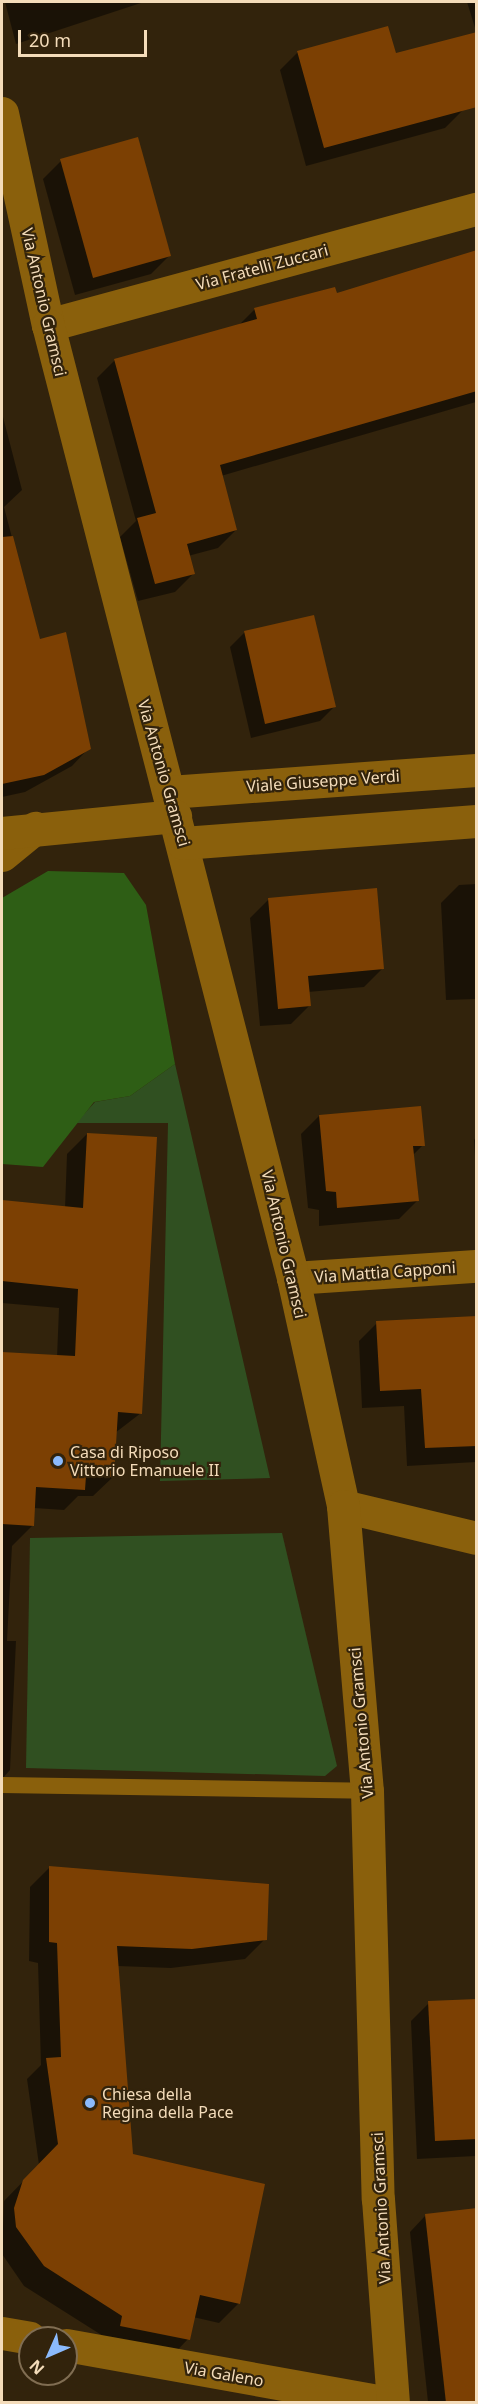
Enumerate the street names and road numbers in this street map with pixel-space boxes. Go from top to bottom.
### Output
street label: Via Antonio Gramsci [18,226,70,378]
street label: Via Fratelli Zuccari [194,240,330,294]
street label: Via Antonio Gramsci [134,697,194,849]
street label: Viale Giuseppe Verdi [246,766,400,796]
street label: Via Antonio Gramsci [258,1168,310,1320]
street label: Via Mattia Capponi [314,1257,456,1287]
street label: Via Antonio Gramsci [345,1647,377,1799]
street label: Via Antonio Gramsci [367,2132,395,2284]
street label: Via Galeno [183,2358,265,2390]

